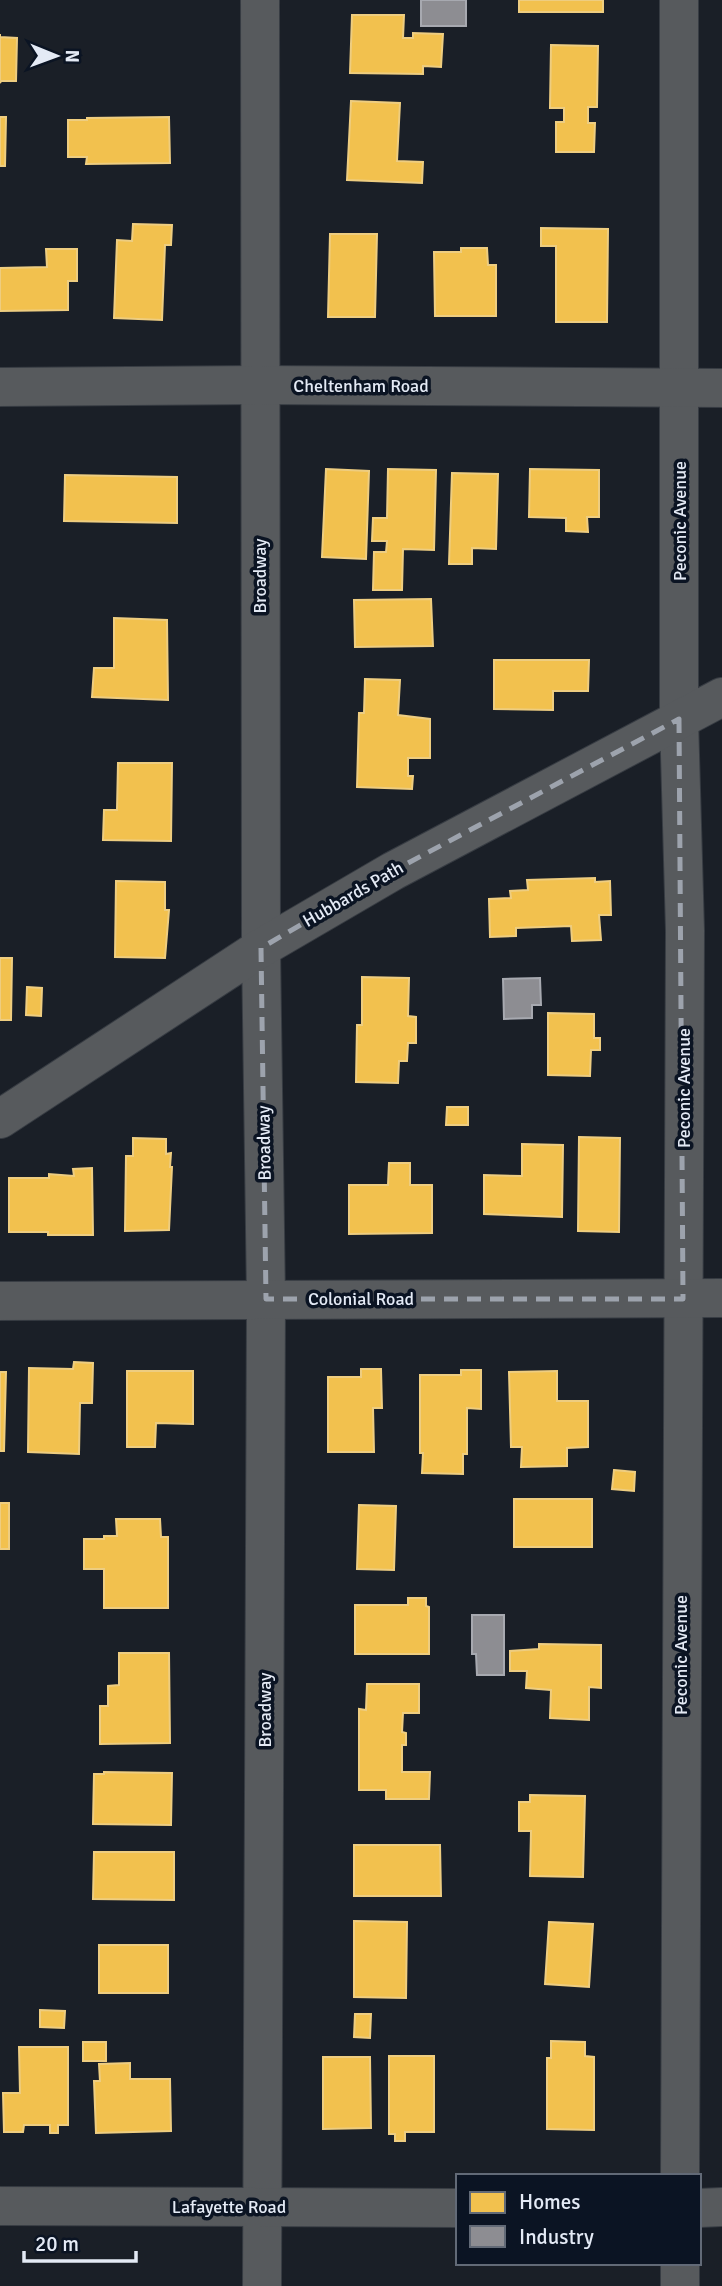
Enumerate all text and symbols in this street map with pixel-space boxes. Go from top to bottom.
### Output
north arrow [21,21,91,91]
text: N [60,49,84,63]
street label: Cheltenham Road [293,375,429,397]
street label: Peconic Avenue [669,461,691,581]
street label: Broadway [249,538,271,614]
street label: Hubbards Path [299,856,407,932]
street label: Peconic Avenue [673,1028,695,1148]
street label: Broadway [252,1105,276,1181]
street label: Colonial Road [308,1288,414,1310]
street label: Peconic Avenue [670,1595,692,1715]
street label: Broadway [254,1672,276,1748]
legend [456,2174,701,2265]
text: Homes [519,2189,581,2215]
street label: Lafayette Road [172,2196,286,2218]
scale bar [24,2220,136,2264]
text: Industry [519,2224,594,2250]
text: 20 m [35,2231,79,2257]

